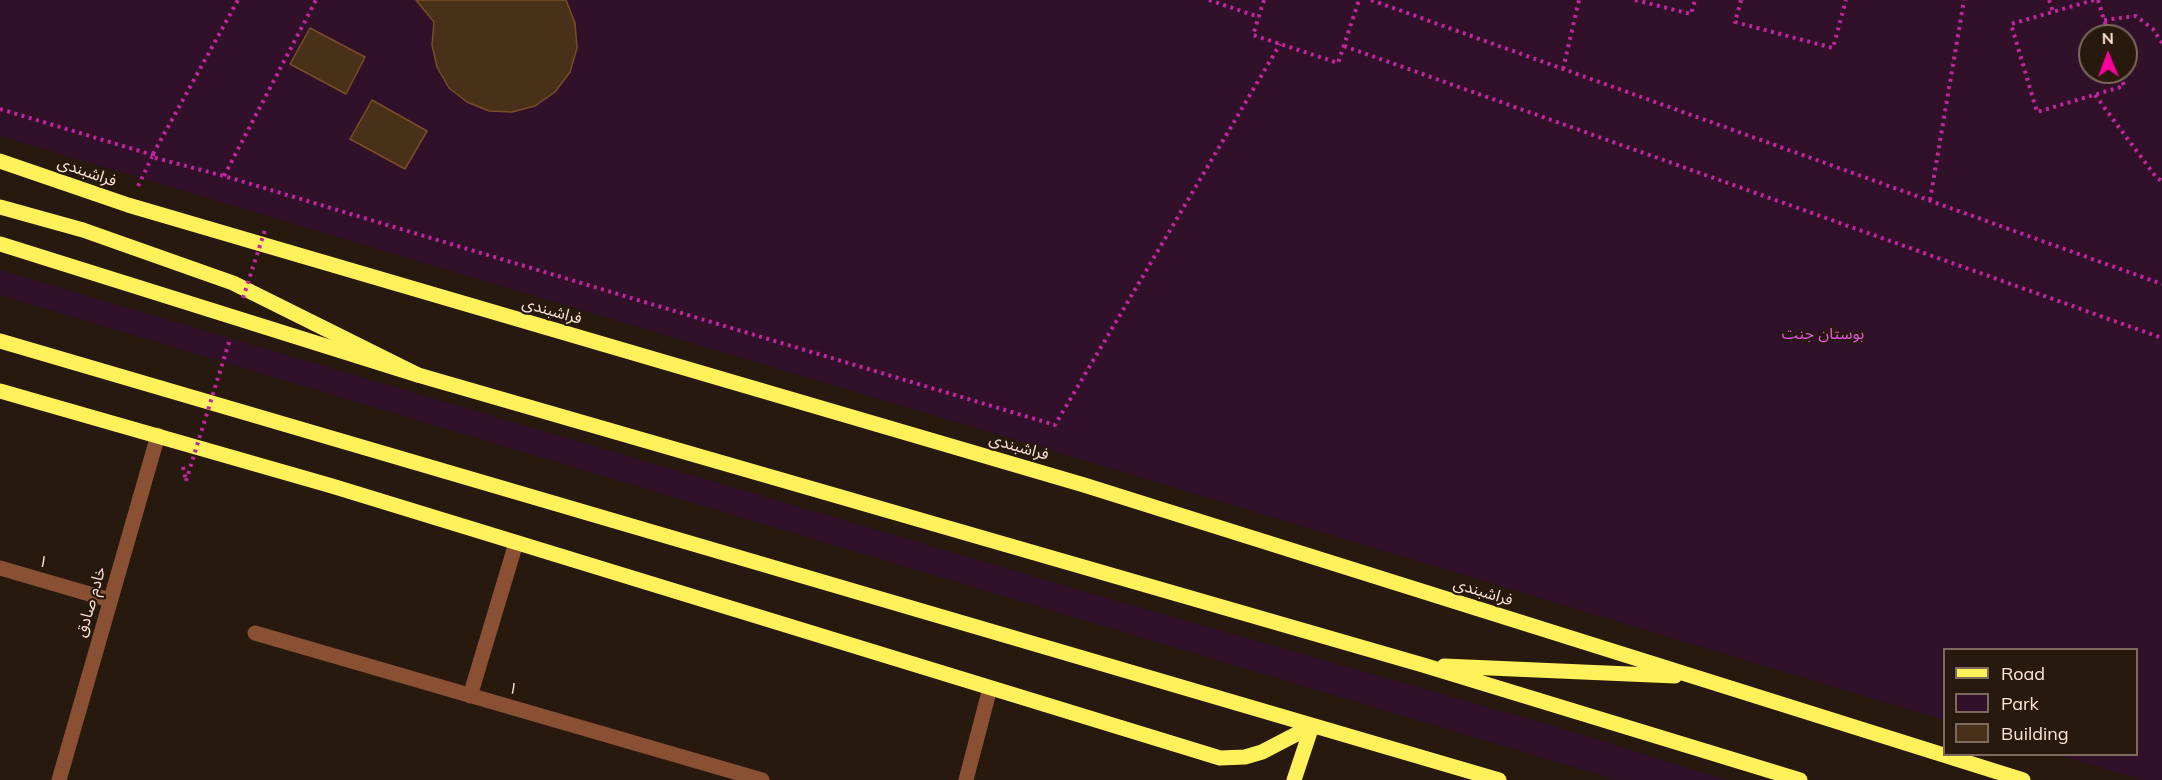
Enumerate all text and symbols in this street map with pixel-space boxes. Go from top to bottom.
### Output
north arrow [2078,24,2138,84]
text: N [2102,28,2114,48]
street label: فراشبندی [55,153,119,191]
street label: فراشبندی [520,293,584,329]
park label: بوستان جنت [1782,324,1864,344]
street label: فراشبندی [987,429,1051,465]
street label: ۱ [36,551,50,573]
street label: خادم صادق [72,564,110,640]
street label: فراشبندی [1451,574,1515,610]
legend [1943,648,2138,756]
text: Road [2001,662,2045,685]
street label: ۱ [506,679,520,699]
text: Park [2001,692,2039,715]
text: Building [2001,722,2069,745]

